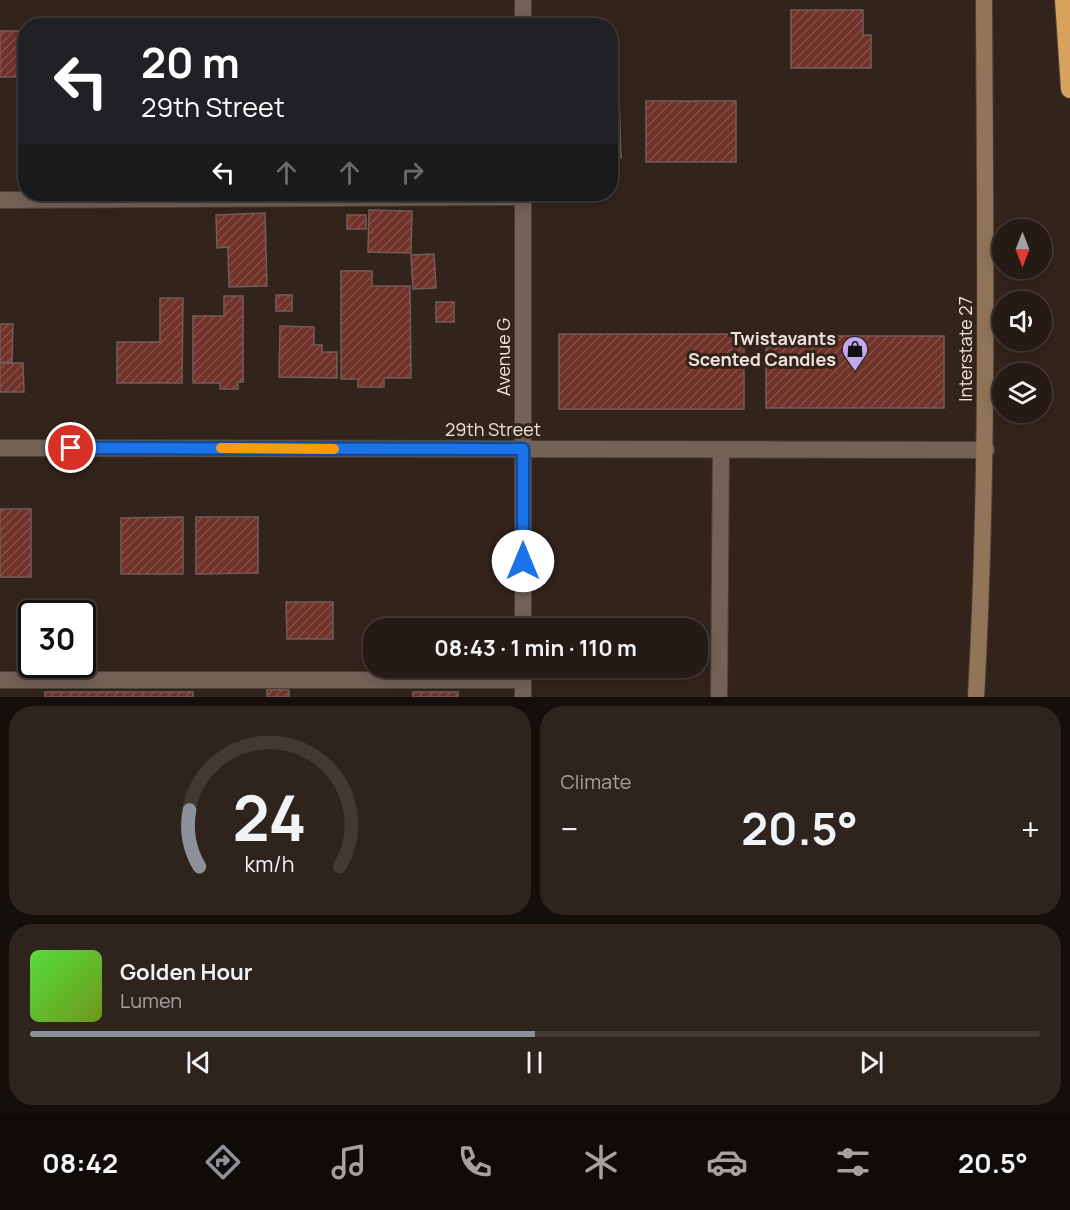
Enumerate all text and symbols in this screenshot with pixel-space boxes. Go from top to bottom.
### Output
text: 20 m [141,33,240,91]
icon: left [42,42,120,120]
text: 29th Street [141,88,285,125]
icon: left [207,156,240,189]
icon: ahead [270,156,303,189]
icon: ahead [333,156,366,189]
icon: right [396,156,429,189]
north arrow [992,219,1052,279]
map controls [992,219,1052,423]
button: sound [992,291,1052,351]
street label: Interstate 27 [953,296,977,402]
street label: Avenue G [491,318,515,396]
place label: Twistavants Scented Candles [688,326,836,371]
shop icon: Twistavants Scented Candles [840,334,870,372]
button: layers [992,363,1052,423]
street label: 29th Street [445,417,541,441]
pin [45,422,96,473]
icon: arrive [54,431,87,464]
position arrow [491,529,555,593]
speed limit sign: 30 [18,600,96,678]
text: 08:43 · 1 min · 110 m [434,633,637,663]
text: Climate [561,768,632,795]
text: 24 [233,774,307,860]
text: 20.5° [741,797,858,859]
text: − [561,806,578,851]
text: + [1021,806,1040,851]
text: km/h [245,850,295,879]
text: Golden Hour [120,957,253,987]
text: Lumen [120,987,182,1014]
icon: previous [182,1046,215,1079]
icon: pause [518,1046,551,1079]
icon: next [855,1046,888,1079]
icon: directions [202,1141,244,1183]
icon: music [328,1141,370,1183]
icon: phone [454,1141,496,1183]
icon: climate [580,1141,622,1183]
icon: car [706,1141,748,1183]
icon: filters [832,1141,874,1183]
text: 08:42 [42,1144,118,1181]
text: 20.5° [958,1144,1028,1181]

